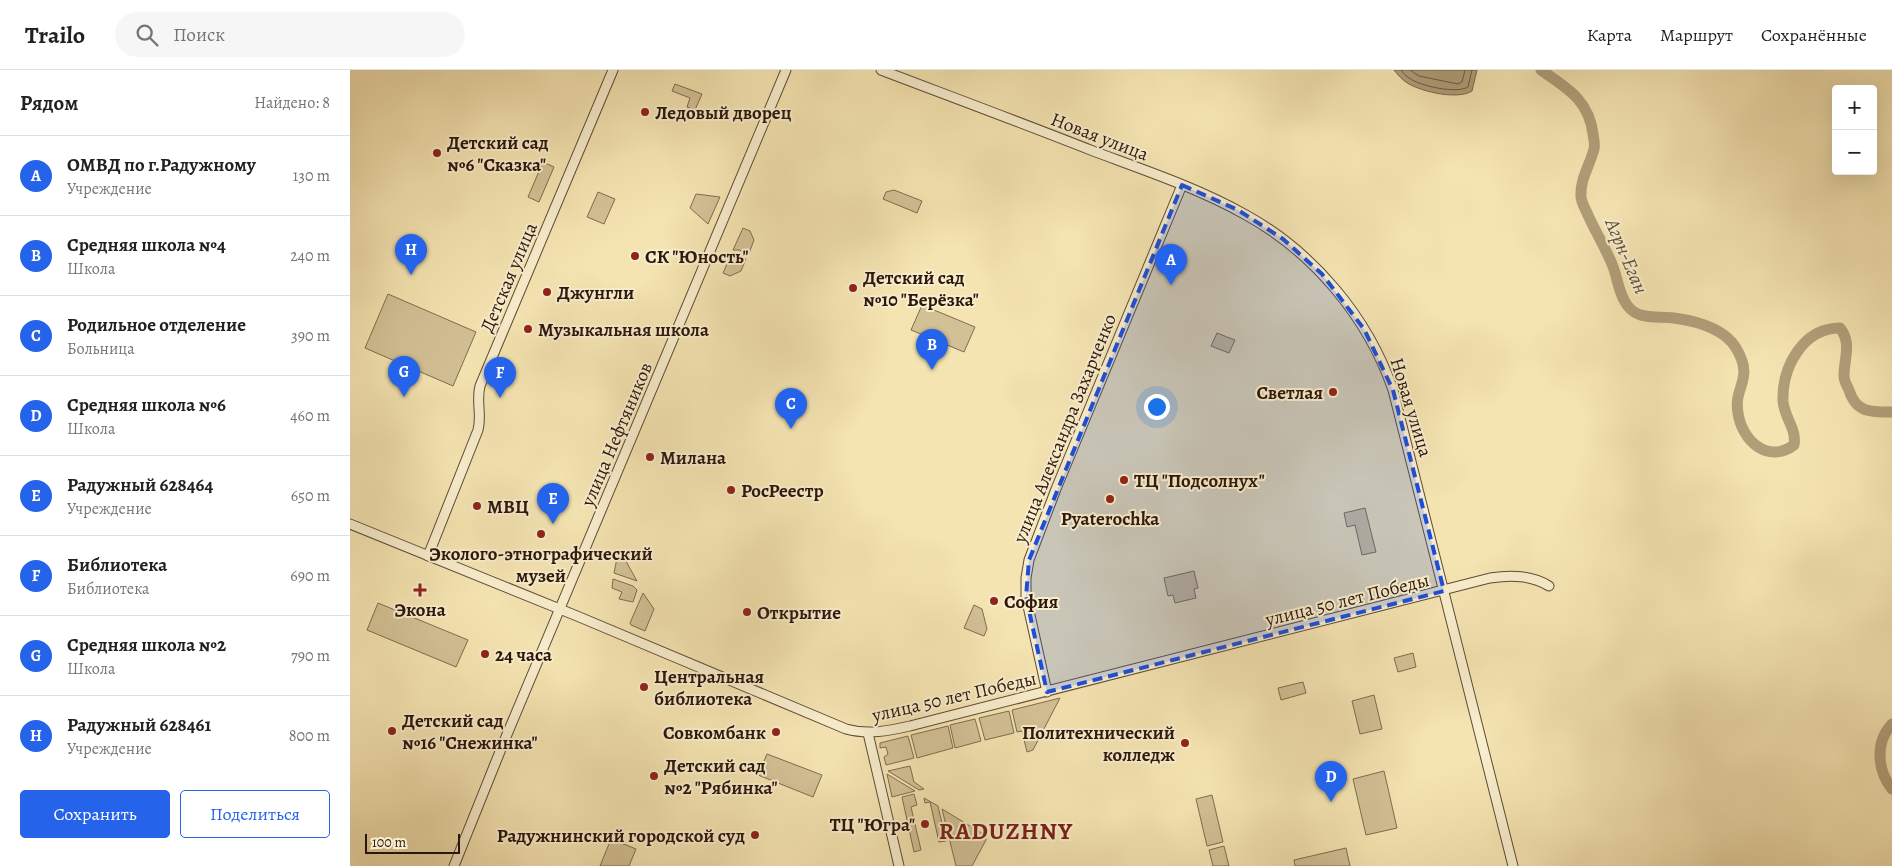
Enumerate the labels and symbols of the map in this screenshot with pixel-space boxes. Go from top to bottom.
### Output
place label: Ледовый дворец [655,100,792,126]
marker: Ледовый дворец [639,106,651,118]
street label: Новая улица [1047,106,1153,168]
place label: Детский сад №6 "Сказка" [447,130,549,178]
marker: Детский сад №6 "Сказка" [431,147,443,159]
water label: Агрн-Еган [1598,213,1655,298]
street label: Детская улица [474,218,544,336]
pin: H [395,234,427,275]
place label: СК "Юность" [645,244,749,270]
pin: A [1155,244,1187,285]
marker: СК "Юность" [629,250,641,262]
place label: Детский сад №10 "Берёзка" [863,265,979,313]
place label: Джунгли [557,280,634,306]
marker: Детский сад №10 "Берёзка" [847,282,859,294]
marker: Джунгли [541,286,553,298]
street label: улица Александра Захарченко [1007,310,1123,548]
place label: Музыкальная школа [538,317,710,343]
marker: Музыкальная школа [522,323,534,335]
pin: B [916,329,948,370]
street label: Новая улица [1384,354,1439,460]
pin: G [388,356,420,397]
pin: F [484,357,516,398]
street label: улица Нефтяников [574,358,659,511]
place label: Светлая [1256,380,1323,406]
marker: Светлая [1327,386,1339,398]
pin: C [775,388,807,429]
your location [1144,394,1170,420]
place label: Милана [660,445,727,471]
marker: Милана [644,451,656,463]
place label: ТЦ "Подсолнух" [1134,468,1265,494]
marker: ТЦ "Подсолнух" [1118,474,1130,486]
place label: РосРеестр [741,478,824,504]
pin: E [537,483,569,524]
marker: РосРеестр [725,484,737,496]
marker: Pyaterochka [1104,493,1116,505]
place label: МВЦ [487,494,529,520]
marker: МВЦ [471,500,483,512]
place label: Pyaterochka [1061,506,1160,532]
marker: Эколого-этнографический музей [535,528,547,540]
place label: Эколого-этнографический музей [429,541,653,589]
street label: улица 50 лет Победы [1262,567,1432,633]
marker: Экона [414,584,426,596]
place label: София [1004,589,1058,615]
marker: София [988,595,1000,607]
place label: Экона [394,597,447,623]
place label: Открытие [757,600,841,626]
marker: Открытие [741,606,753,618]
place label: 24 часа [495,642,553,668]
marker: 24 часа [479,648,491,660]
place label: Центральная библиотека [654,664,764,712]
street label: улица 50 лет Победы [868,665,1039,729]
marker: Центральная библиотека [638,681,650,693]
place label: Детский сад №16 "Снежинка" [402,708,538,756]
place label: Совкомбанк [663,720,766,746]
place label: Политехнический колледж [1022,720,1175,768]
marker: Детский сад №16 "Снежинка" [386,725,398,737]
marker: Совкомбанк [770,726,782,738]
marker: Политехнический колледж [1179,737,1191,749]
place label: Детский сад №2 "Рябинка" [664,753,778,801]
pin: D [1315,761,1347,802]
marker: Детский сад №2 "Рябинка" [648,770,660,782]
place label: ТЦ "Югра" [830,812,915,838]
district label: RADUZHNY [939,815,1073,847]
marker: ТЦ "Югра" [919,818,931,830]
place label: Радужнинский городской суд [497,823,745,849]
marker: Радужнинский городской суд [749,829,761,841]
scale bar [365,831,460,854]

